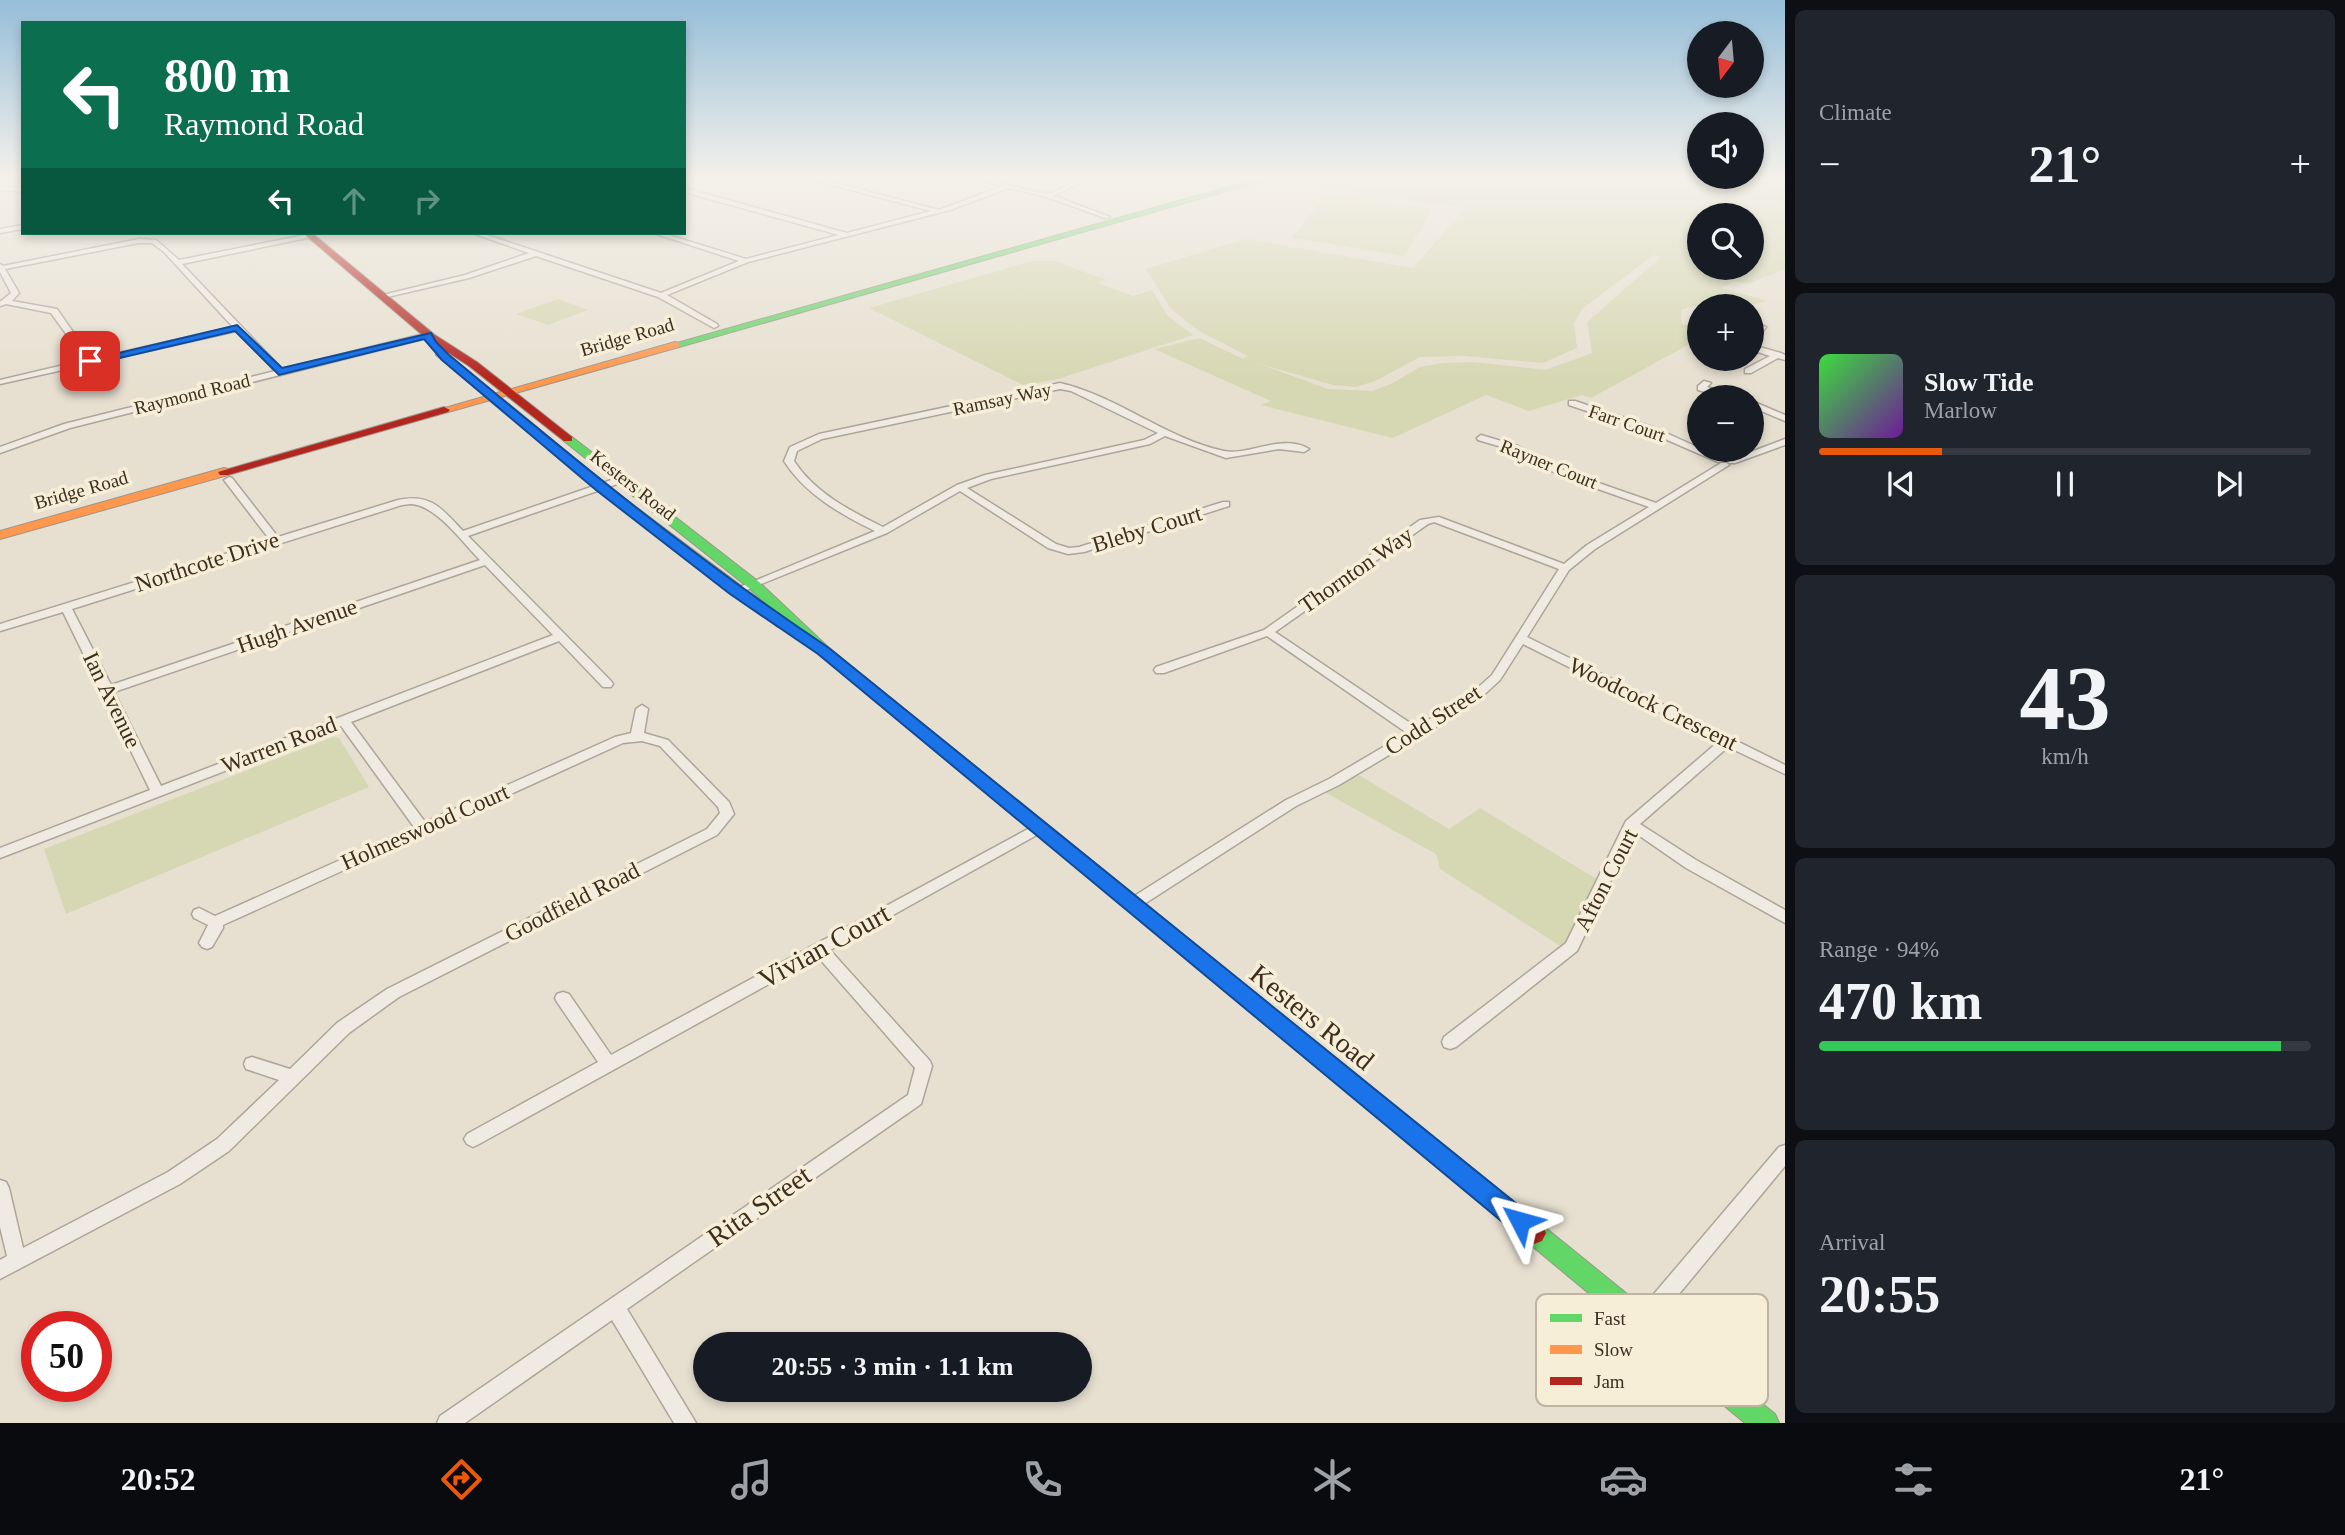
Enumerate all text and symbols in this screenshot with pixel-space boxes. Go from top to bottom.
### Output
north arrow [1687,21,1764,98]
map controls [1687,21,1764,462]
text: 800 m [164,48,291,103]
icon: left [49,49,140,140]
text: Climate [1819,100,1892,125]
text: Raymond Road [164,106,364,142]
button: sound [1687,112,1764,189]
text: 21° [2029,136,2101,193]
text: − [1819,143,1840,185]
text: + [2290,143,2311,185]
icon: left [262,182,300,220]
icon: ahead [335,182,373,220]
icon: right [408,182,446,220]
button: search [1687,203,1764,280]
button: + [1687,294,1764,371]
street label: Bridge Road [578,313,677,360]
pin [60,331,120,391]
icon: arrive [71,342,109,380]
text: Slow Tide [1924,368,2034,397]
street label: Raymond Road [132,369,253,419]
street label: Ramsay Way [951,378,1054,420]
button: − [1687,385,1764,462]
text: Marlow [1924,398,1997,423]
street label: Farr Court [1586,400,1669,446]
street label: Rayner Court [1497,435,1601,493]
street label: Kesters Road [586,445,680,525]
icon: previous [1882,465,1920,503]
icon: pause [2046,465,2084,503]
icon: next [2210,465,2248,503]
street label: Bridge Road [32,466,131,513]
street label: Bleby Court [1089,500,1205,557]
street label: Thornton Way [1295,521,1418,618]
street label: Northcote Drive [132,527,282,597]
street label: Hugh Avenue [234,594,360,658]
street label: Ian Avenue [78,648,146,752]
text: 43 [2020,648,2111,749]
street label: Woodcock Crescent [1565,652,1742,756]
street label: Codd Street [1380,679,1486,760]
street label: Warren Road [218,711,341,778]
text: km/h [2041,744,2089,769]
street label: Holmeswood Court [337,779,513,875]
street label: Afton Court [1569,824,1643,935]
street label: Goodfield Road [501,857,644,947]
street label: Vivian Court [753,897,895,995]
text: Range · 94% [1819,937,1939,962]
street label: Kesters Road [1244,958,1380,1076]
text: 470 km [1819,973,1982,1030]
street label: Rita Street [701,1159,817,1253]
position arrow [1483,1184,1557,1258]
text: Arrival [1819,1230,1885,1255]
text: 20:55 [1819,1266,1940,1323]
legend [1536,1294,1768,1406]
text: Fast [1594,1308,1626,1329]
speed limit sign: 50 [21,1311,112,1402]
text: Slow [1594,1339,1633,1360]
text: 20:55 · 3 min · 1.1 km [772,1352,1013,1381]
text: Jam [1594,1371,1625,1392]
icon: directions [437,1455,486,1504]
icon: music [727,1455,776,1504]
icon: phone [1018,1455,1067,1504]
icon: climate [1308,1455,1357,1504]
icon: car [1599,1455,1648,1504]
icon: filters [1889,1455,1938,1504]
text: 20:52 [121,1461,195,1497]
text: 21° [2179,1461,2224,1497]

